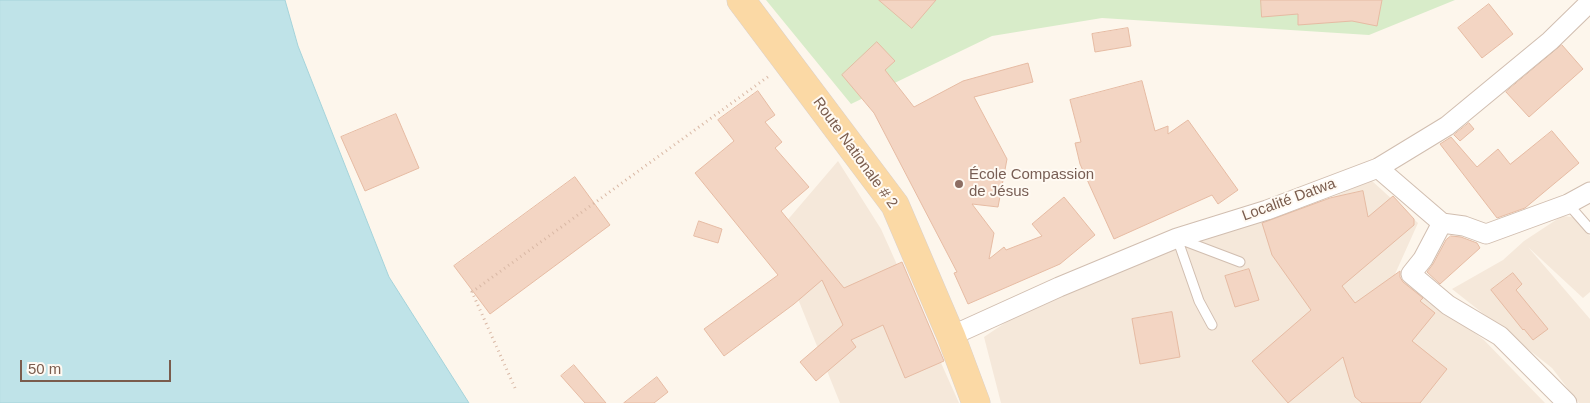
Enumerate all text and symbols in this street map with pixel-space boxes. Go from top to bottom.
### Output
street label: Route Nationale # 2 [809,94,901,212]
place label: École Compassion de Jésus [969,166,1094,201]
street label: Localité Datwa [1240,175,1338,225]
marker: École Compassion de Jésus [953,178,965,190]
scale bar [22,350,174,382]
text: 50 m [28,360,61,377]

